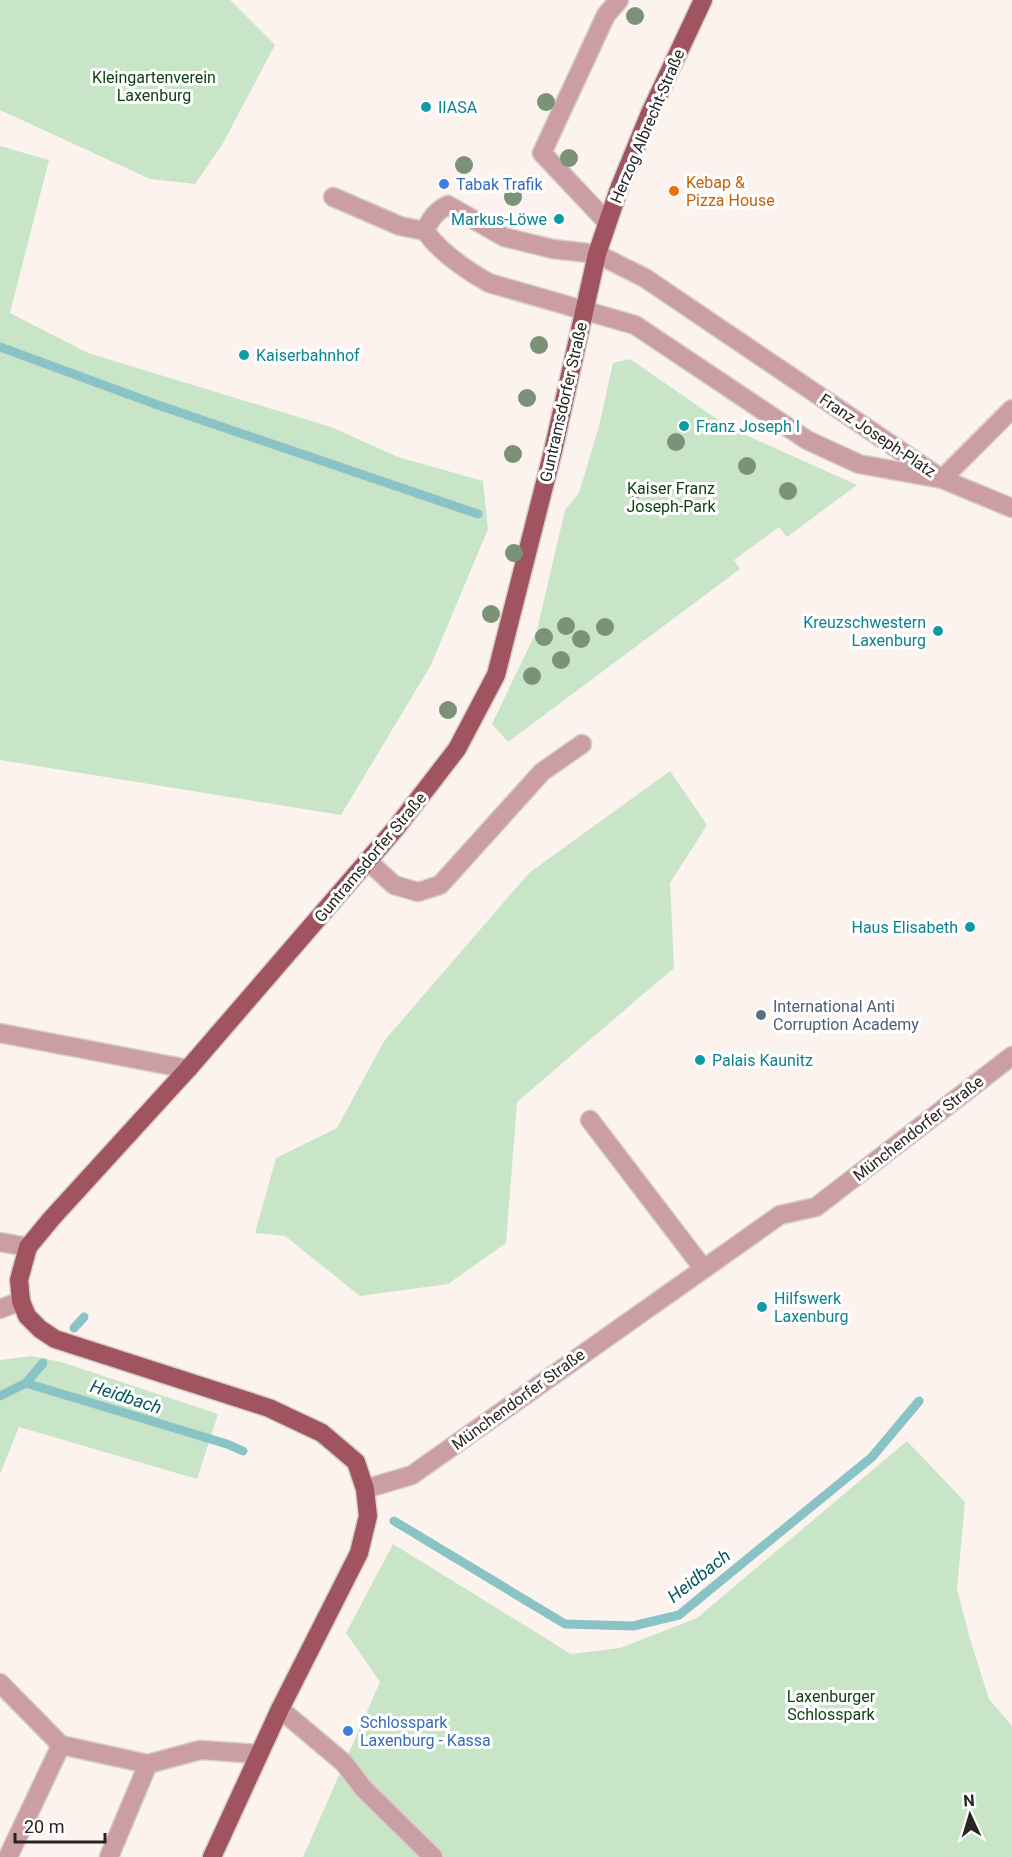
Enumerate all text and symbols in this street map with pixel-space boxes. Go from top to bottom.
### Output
street label: Herzog Albrecht-Straße [606,46,689,206]
park label: Kleingartenverein Laxenburg [92,68,216,105]
place label: IIASA [438,98,478,117]
marker: IIASA [419,100,433,114]
place label: Kebap & Pizza House [686,173,775,210]
place label: Tabak Trafik [456,175,543,194]
marker: Tabak Trafik [437,177,451,191]
marker: Kebap & Pizza House [667,184,681,198]
place label: Markus-Löwe [451,210,547,229]
marker: Markus-Löwe [552,212,566,226]
street label: Guntramsdorfer Straße [536,320,591,484]
place label: Kaiserbahnhof [256,346,360,365]
marker: Kaiserbahnhof [237,348,251,362]
street label: Franz Joseph-Platz [816,390,939,481]
place label: Franz Joseph I [696,417,800,436]
marker: Franz Joseph I [677,419,691,433]
park label: Kaiser Franz Joseph-Park [626,479,716,516]
place label: Kreuzschwestern Laxenburg [803,613,926,650]
marker: Kreuzschwestern Laxenburg [931,624,945,638]
street label: Guntramsdorfer Straße [311,789,430,926]
place label: Haus Elisabeth [851,918,958,937]
marker: Haus Elisabeth [963,920,977,934]
place label: International Anti Corruption Academy [773,997,919,1034]
marker: International Anti Corruption Academy [754,1008,768,1022]
place label: Palais Kaunitz [712,1051,813,1070]
marker: Palais Kaunitz [693,1053,707,1067]
street label: Münchendorfer Straße [850,1072,987,1185]
place label: Hilfswerk Laxenburg [774,1289,848,1326]
marker: Hilfswerk Laxenburg [755,1300,769,1314]
street label: Münchendorfer Straße [448,1345,588,1454]
water label: Heidbach [88,1375,165,1418]
water label: Heidbach [663,1545,734,1607]
park label: Laxenburger Schlosspark [787,1687,876,1724]
place label: Schlosspark Laxenburg - Kassa [360,1713,491,1750]
marker: Schlosspark Laxenburg - Kassa [341,1724,355,1738]
north arrow [940,1785,1000,1845]
text: N [963,1791,975,1810]
scale bar [15,1806,105,1844]
text: 20 m [24,1816,64,1837]

